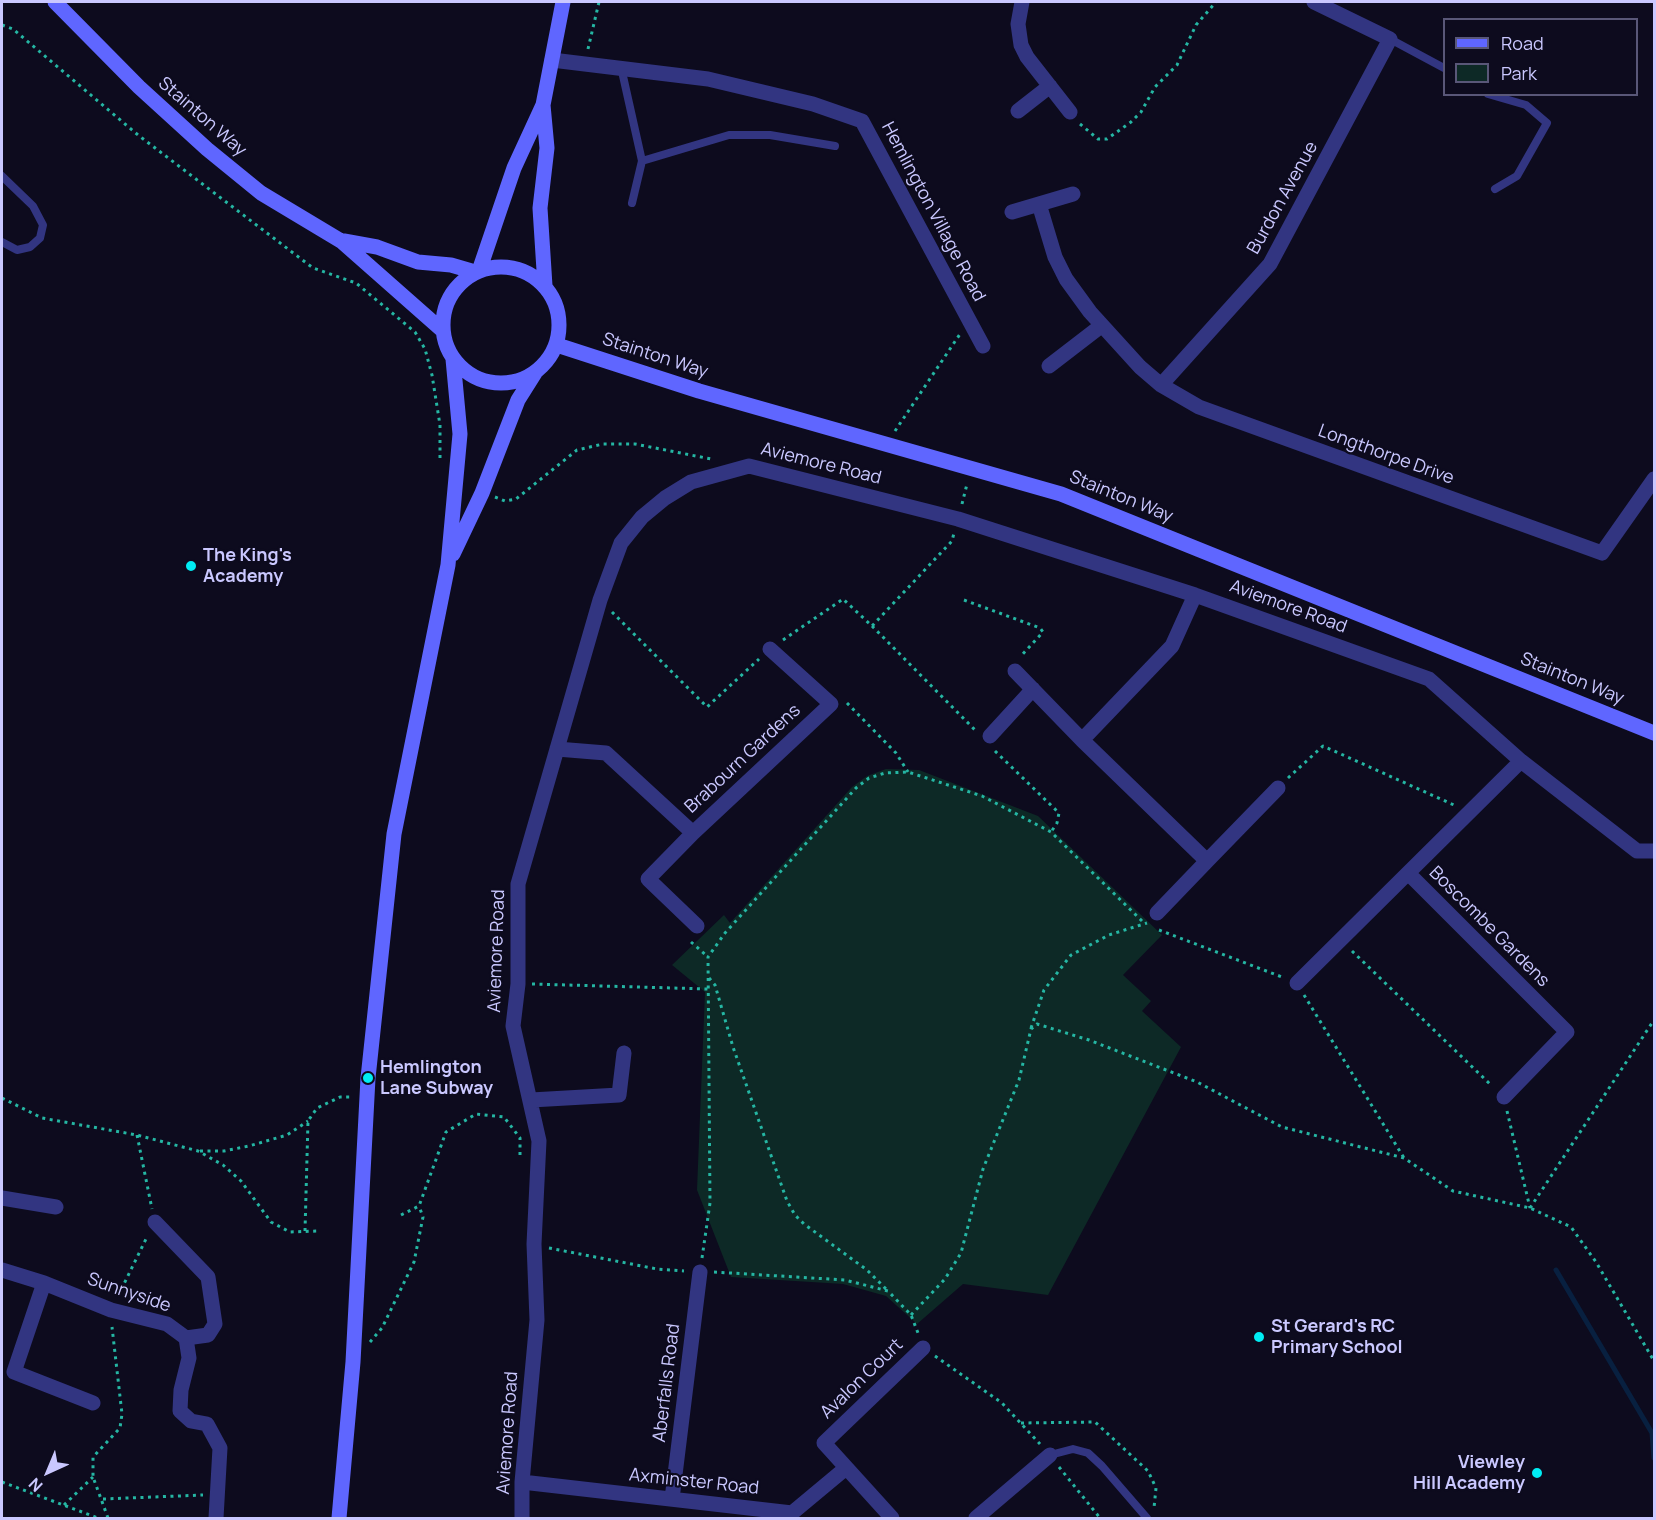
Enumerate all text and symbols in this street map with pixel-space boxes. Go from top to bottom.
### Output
legend [1443,18,1638,96]
text: Road [1501,31,1544,55]
text: Park [1501,61,1537,85]
street label: Stainton Way [153,73,251,161]
street label: Hemlington Village Road [877,119,989,305]
street label: Burdon Avenue [1243,138,1323,258]
street label: Stainton Way [599,329,711,383]
street label: Longthorpe Drive [1315,420,1457,490]
street label: Aviemore Road [759,439,883,489]
street label: Stainton Way [1066,466,1176,528]
place label: The King's Academy [203,545,292,588]
marker: The King's Academy [184,559,198,573]
street label: Aviemore Road [1226,576,1350,638]
street label: Stainton Way [1517,648,1627,710]
street label: Brabourn Gardens [681,700,805,818]
street label: Boscombe Gardens [1424,862,1554,992]
street label: Aviemore Road [484,889,510,1013]
place label: Hemlington Lane Subway [380,1057,493,1100]
marker: Hemlington Lane Subway [361,1071,375,1085]
street label: Sunnyside [84,1269,174,1317]
place label: St Gerard's RC Primary School [1271,1316,1403,1358]
street label: Aberfalls Road [649,1322,685,1444]
marker: St Gerard's RC Primary School [1252,1330,1266,1344]
street label: Avalon Court [816,1334,908,1424]
street label: Aviemore Road [493,1371,523,1495]
north arrow [18,1442,78,1502]
place label: Viewley Hill Academy [1413,1452,1525,1494]
street label: Axminster Road [628,1464,760,1500]
marker: Viewley Hill Academy [1530,1466,1544,1480]
text: N [24,1473,47,1497]

